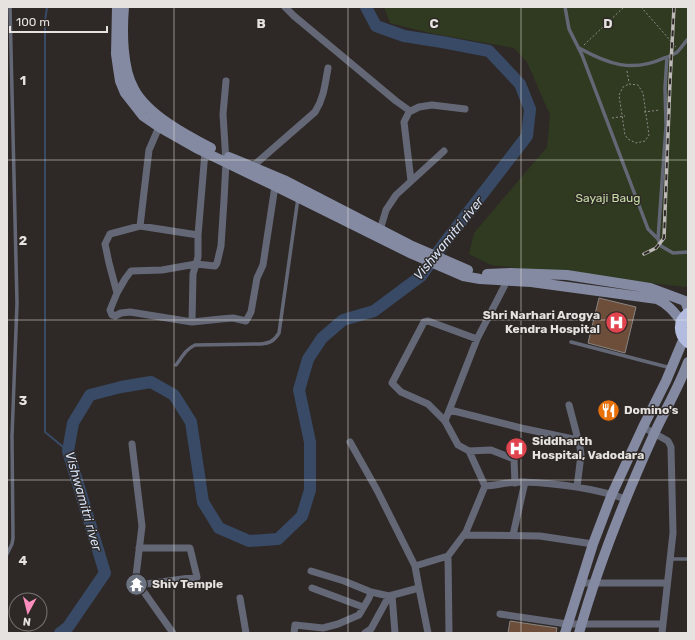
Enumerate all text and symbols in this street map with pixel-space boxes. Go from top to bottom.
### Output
scale bar [10,8,107,34]
text: 100 m [16,15,50,29]
text: B [256,16,266,31]
text: C [429,16,439,31]
text: D [603,16,613,31]
text: 1 [20,73,26,88]
park label: Sayaji Baug [575,191,641,205]
water label: Vishwamitri river [410,193,487,283]
text: 2 [19,233,27,248]
place label: Shri Narhari Arogya Kendra Hospital [483,308,600,336]
hospital icon: Shri Narhari Arogya Kendra Hospital [603,309,629,335]
text: 3 [19,393,28,408]
restaurant icon: Domino's [595,397,621,423]
place label: Domino's [624,403,679,417]
place label: Siddharth Hospital, Vadodara [532,434,644,462]
hospital icon: Siddharth Hospital, Vadodara [503,435,529,461]
water label: Vishwamitri river [62,450,105,553]
text: 4 [19,553,28,568]
temple icon: Shiv Temple [124,571,150,597]
place label: Shiv Temple [152,577,223,591]
north arrow [8,592,48,632]
text: N [22,614,32,628]

